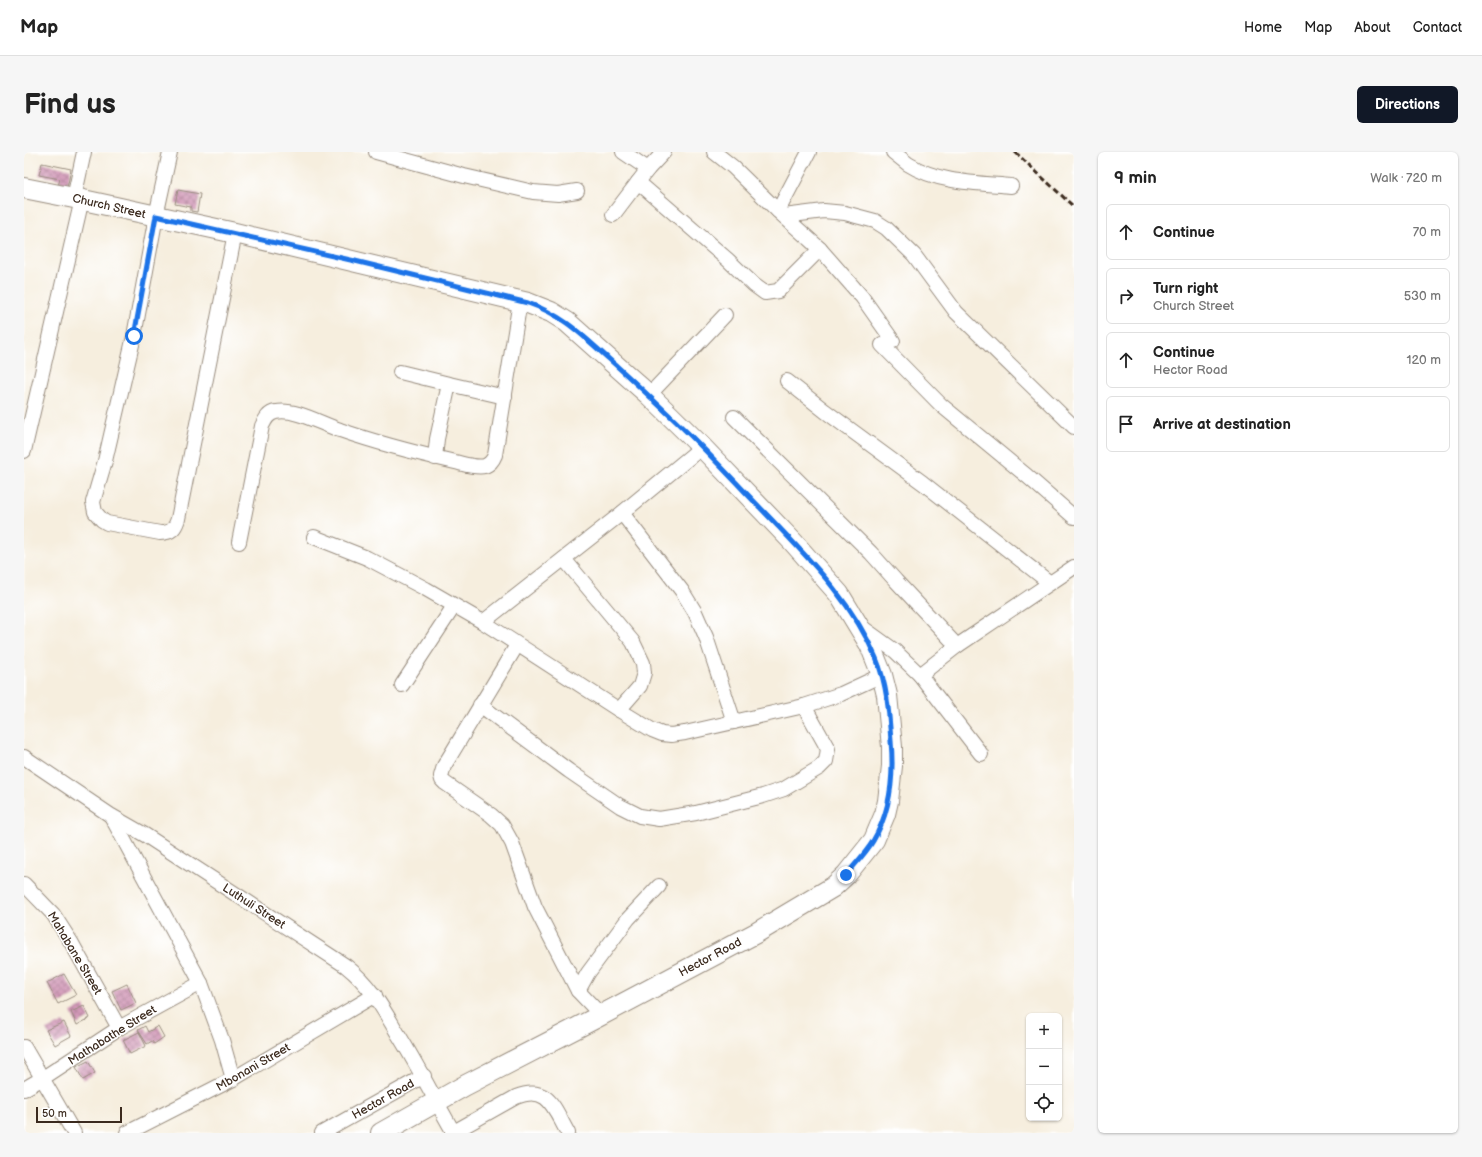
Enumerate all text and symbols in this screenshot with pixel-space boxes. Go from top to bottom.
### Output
text: Map [20,16,58,39]
text: Home [1244,19,1282,36]
text: Map [1304,19,1332,36]
text: About [1354,19,1391,36]
text: Contact [1413,19,1462,36]
button: Directions [1357,86,1458,123]
text: Find us [24,88,116,121]
text: 9 min [1114,168,1157,188]
text: Walk · 720 m [1370,170,1442,186]
street label: Church Street [71,191,147,222]
icon: ahead [1115,221,1137,243]
text: Continue [1153,223,1215,242]
text: 70 m [1413,224,1441,240]
text: Turn right [1153,279,1218,298]
icon: right [1115,285,1137,307]
text: 530 m [1404,288,1441,304]
text: Church Street [1153,298,1234,314]
route start [125,327,143,345]
text: Continue [1153,343,1215,362]
icon: ahead [1115,349,1137,371]
text: 120 m [1406,352,1441,368]
text: Hector Road [1153,362,1228,378]
icon: arrive [1115,413,1137,435]
text: Arrive at destination [1153,415,1291,434]
route end [837,866,855,884]
street label: Luthuli Street [219,881,288,932]
street label: Mahabane Street [44,909,105,998]
street label: Hector Road [676,935,744,980]
street label: Mathabathe Street [65,1002,159,1069]
map controls [1026,1013,1062,1121]
button: + [1026,1013,1062,1049]
street label: Mbonani Street [214,1040,293,1095]
button: − [1026,1049,1062,1085]
street label: Hector Road [349,1076,417,1123]
button: locate [1026,1085,1062,1121]
scale bar [36,1105,122,1124]
text: 50 m [42,1107,67,1120]

